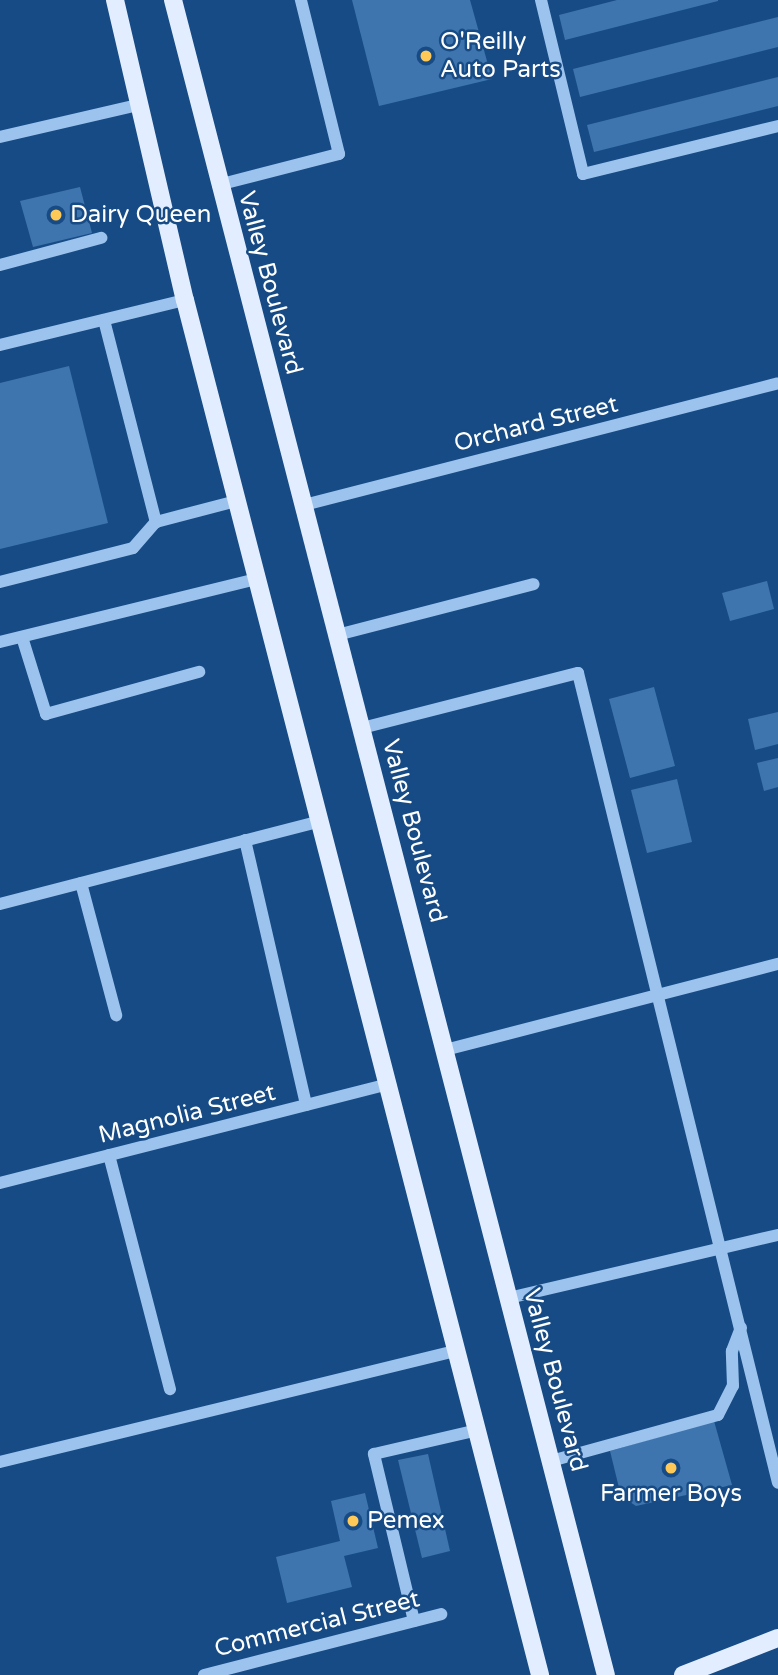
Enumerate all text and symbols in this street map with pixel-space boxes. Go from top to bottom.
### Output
place label: O'Reilly Auto Parts [440,28,561,84]
marker: O'Reilly Auto Parts [418,48,434,64]
street label: Valley Boulevard [232,188,308,378]
place label: Dairy Queen [70,201,211,229]
marker: Dairy Queen [48,207,64,223]
street label: Orchard Street [451,390,621,458]
street label: Valley Boulevard [376,736,452,926]
street label: Magnolia Street [96,1078,278,1150]
street label: Valley Boulevard [517,1285,593,1475]
marker: Farmer Boys [663,1460,679,1476]
place label: Farmer Boys [600,1480,742,1508]
place label: Pemex [367,1507,445,1535]
marker: Pemex [345,1513,361,1529]
street label: Commercial Street [211,1585,423,1663]

